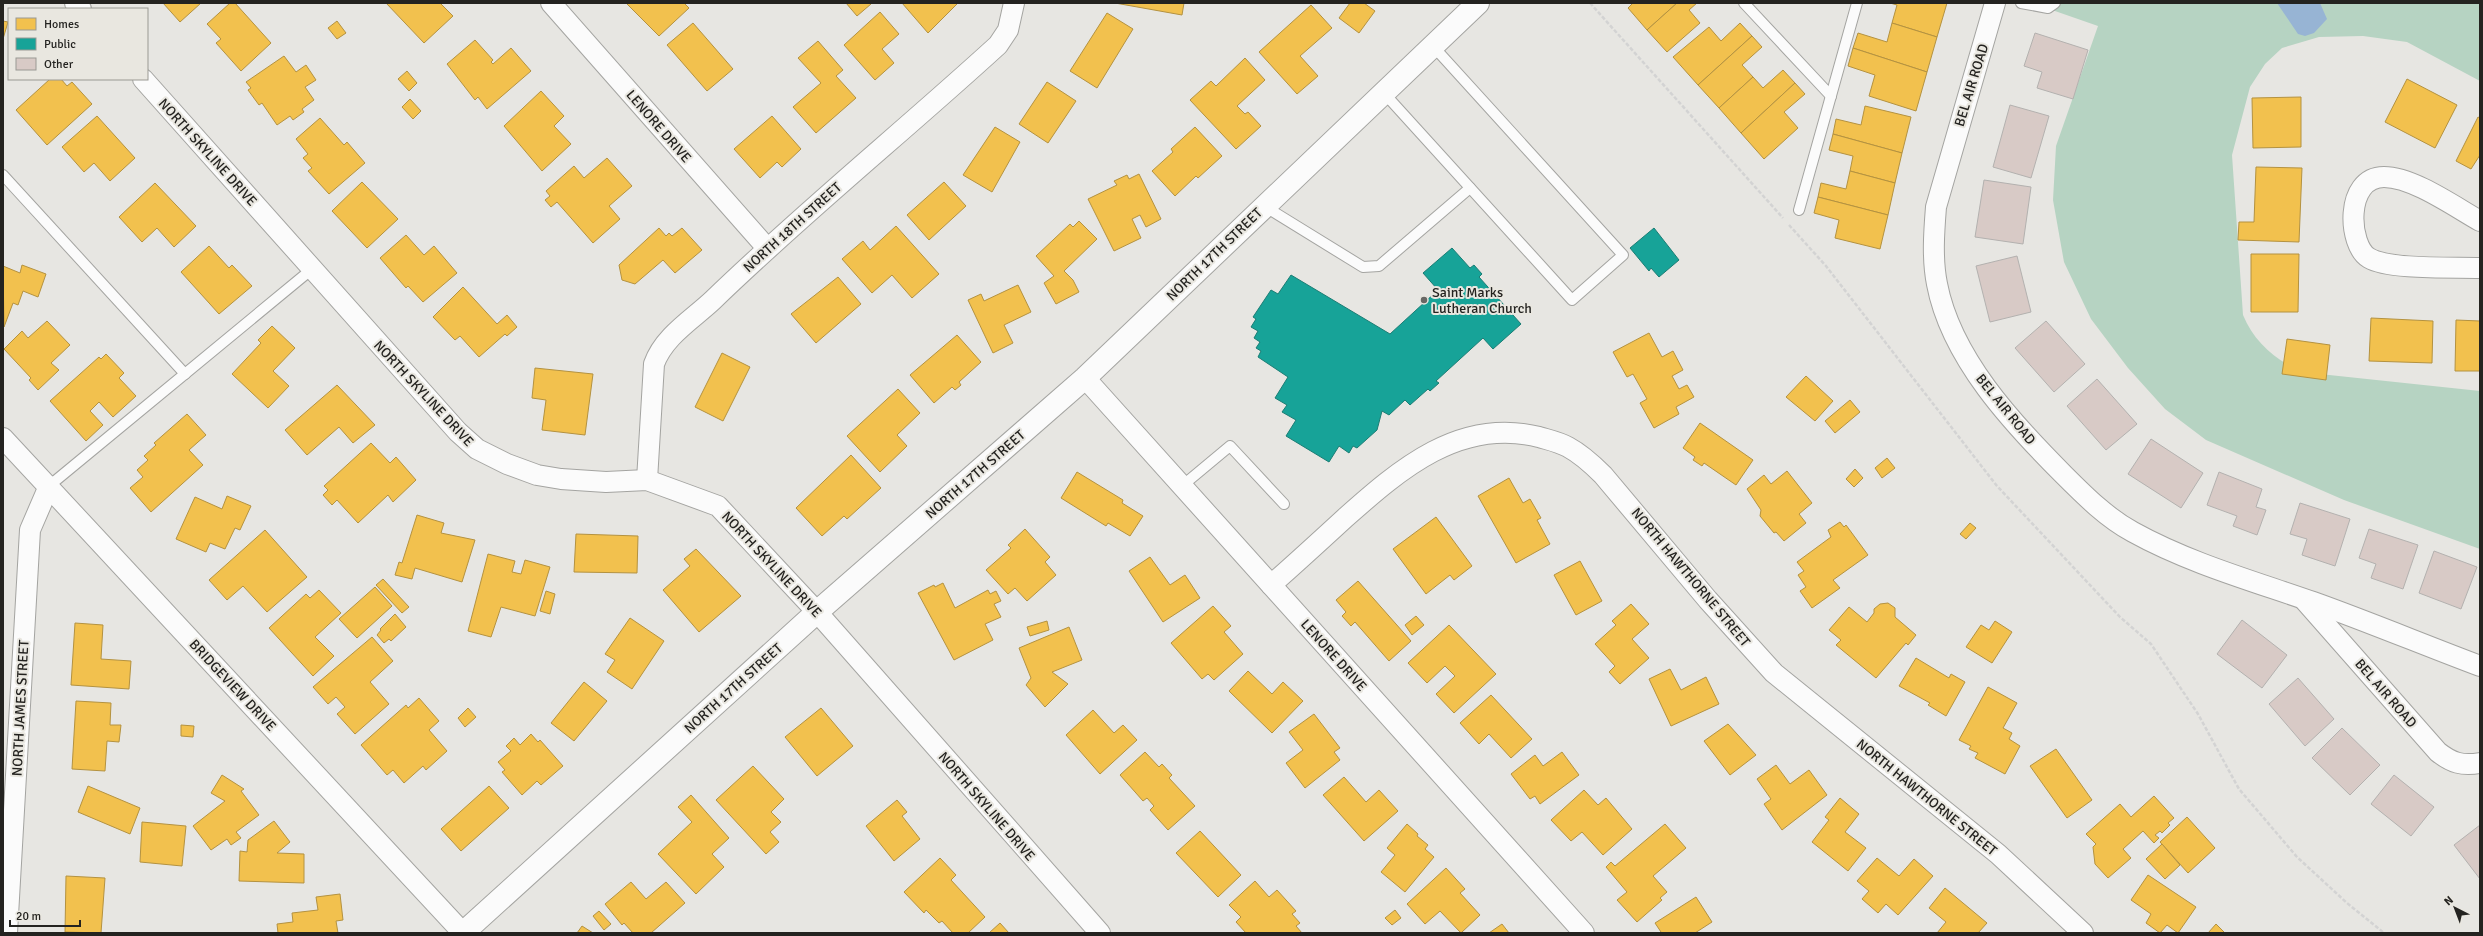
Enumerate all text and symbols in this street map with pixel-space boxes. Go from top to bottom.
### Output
legend [8,8,148,80]
text: Homes [44,17,79,32]
text: Public [44,37,76,52]
street label: BEL AIR ROAD [1951,42,1992,129]
text: Other [44,57,74,72]
street label: LENORE DRIVE [622,86,695,166]
street label: NORTH SKYLINE DRIVE [155,95,260,210]
street label: NORTH 18TH STREET [740,179,845,276]
street label: NORTH 17TH STREET [1163,204,1266,304]
place label: Saint Marks Lutheran Church [1432,284,1532,317]
marker: Saint Marks Lutheran Church [1419,295,1429,305]
street label: NORTH SKYLINE DRIVE [370,337,477,450]
street label: BEL AIR ROAD [1972,371,2039,448]
street label: NORTH 17TH STREET [922,426,1029,522]
street label: NORTH HAWTHORNE STREET [1628,505,1754,650]
street label: NORTH SKYLINE DRIVE [718,508,825,621]
street label: LENORE DRIVE [1297,616,1370,695]
street label: BRIDGEVIEW DRIVE [186,636,280,735]
street label: NORTH JAMES STREET [8,639,33,777]
street label: NORTH 17TH STREET [681,640,786,737]
street label: BEL AIR ROAD [2351,655,2420,731]
street label: NORTH HAWTHORNE STREET [1853,735,2000,859]
street label: NORTH SKYLINE DRIVE [935,748,1039,864]
north arrow [2435,888,2475,928]
text: N [2441,894,2456,908]
scale bar [10,902,80,928]
text: 20 m [16,909,41,924]

